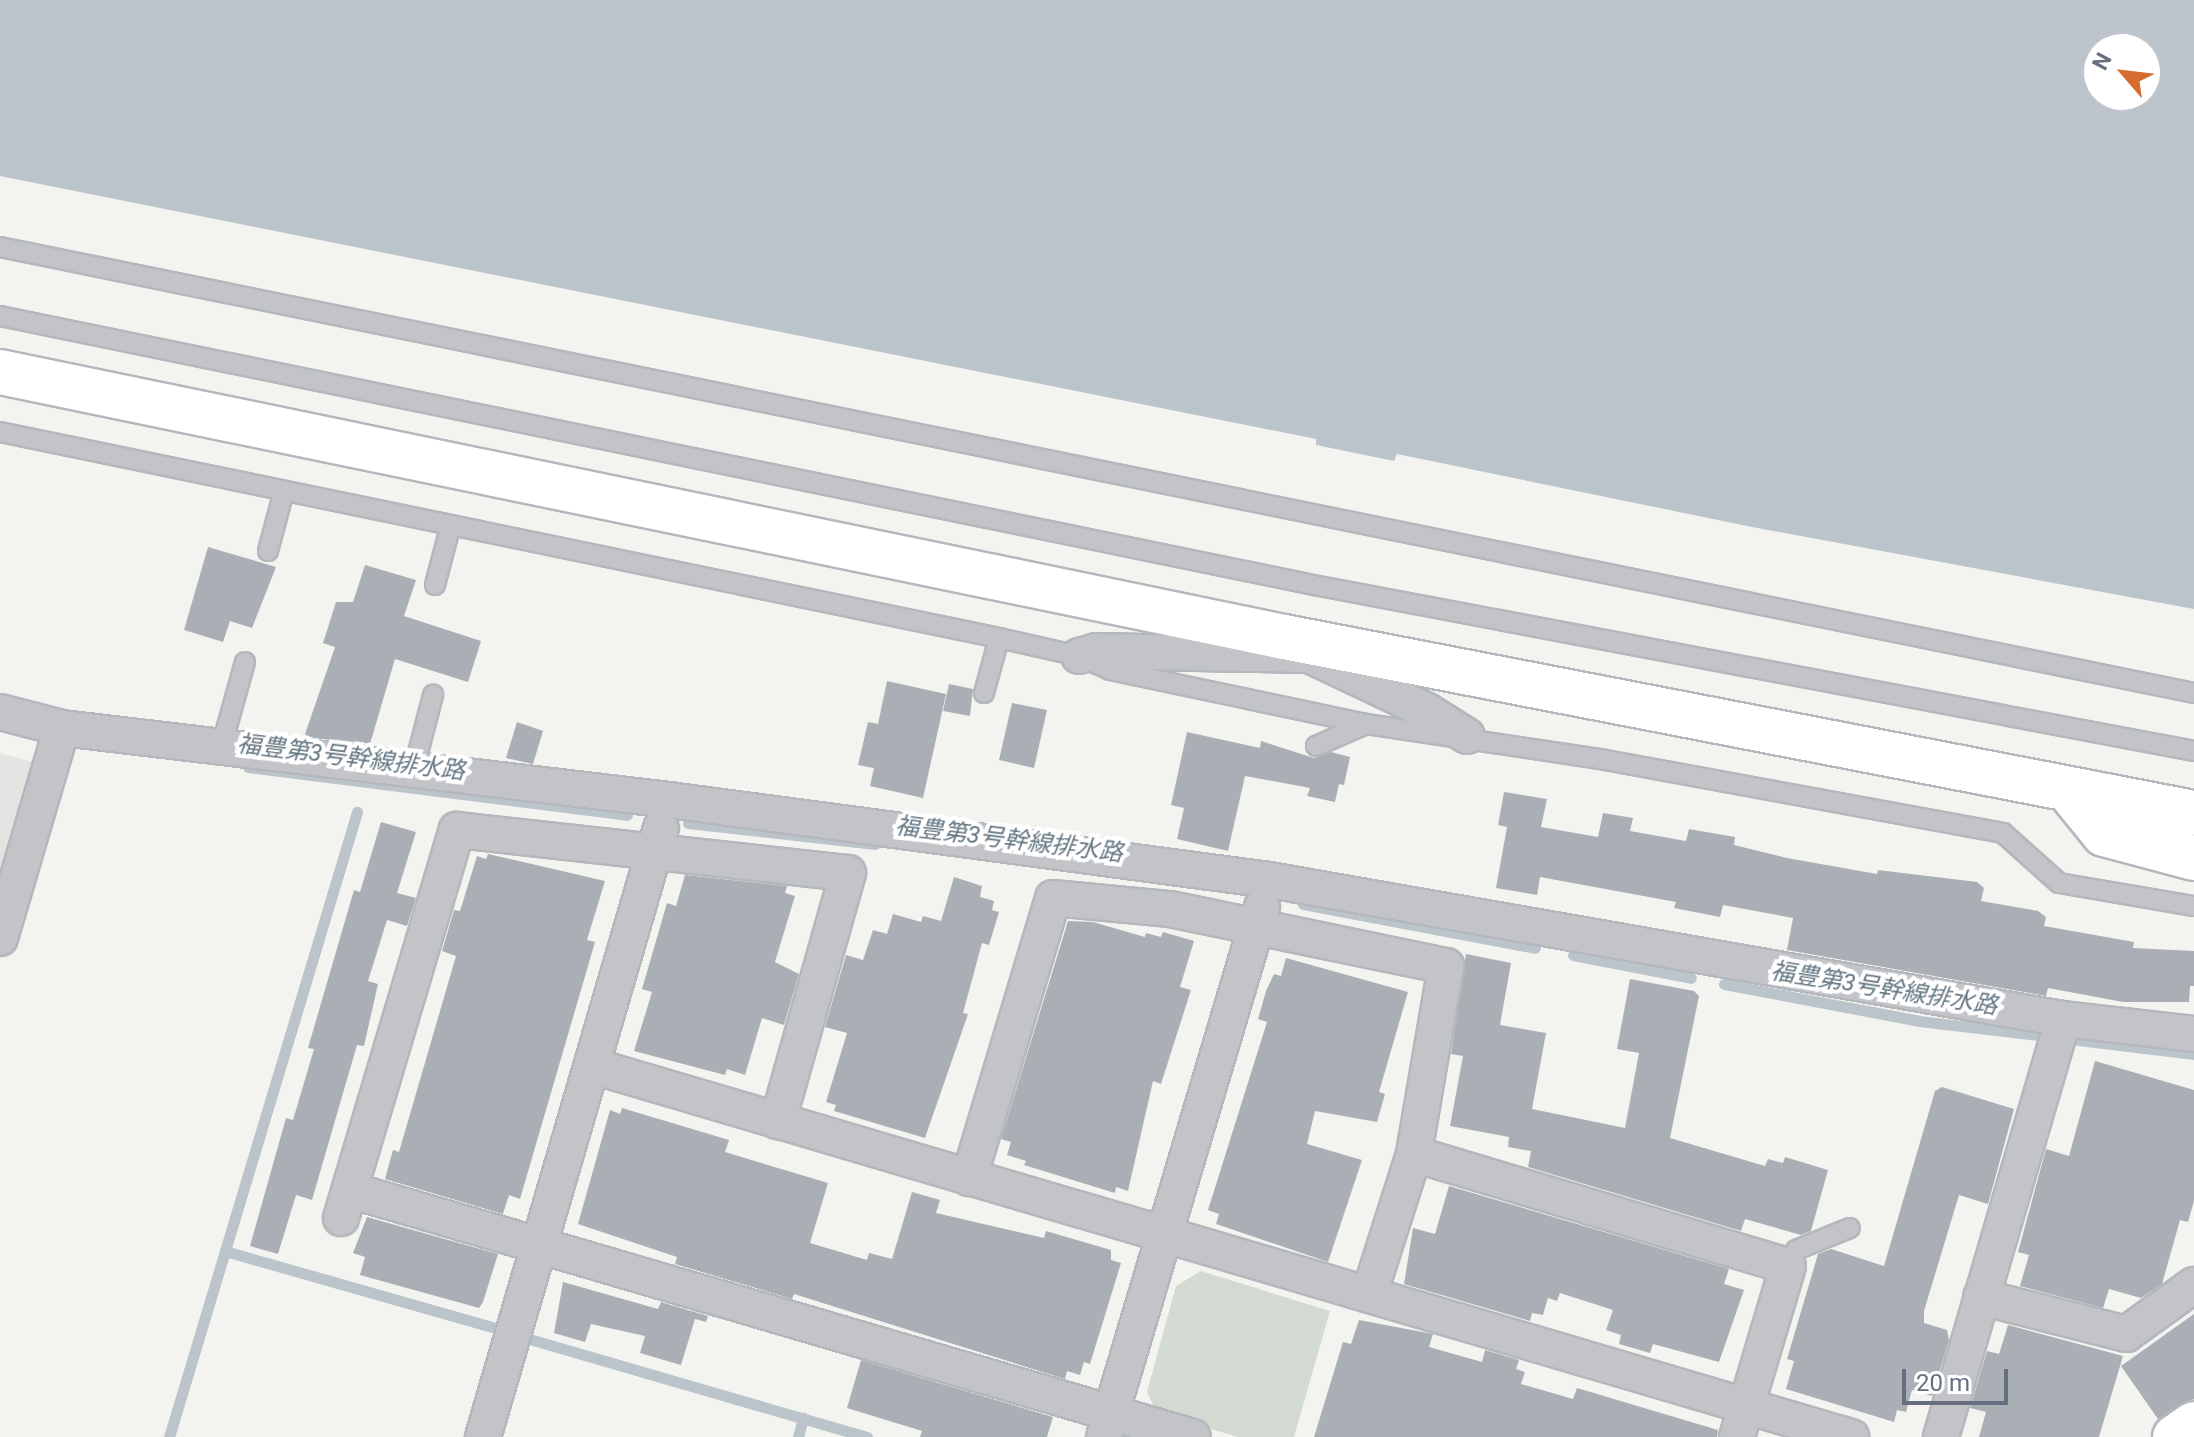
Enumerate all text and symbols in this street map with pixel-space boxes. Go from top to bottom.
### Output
north arrow [2082,32,2162,112]
text: N [2087,49,2117,74]
water label: 福豊第3号幹線排水路 [236,730,466,786]
water label: 福豊第3号幹線排水路 [894,812,1124,868]
water label: 福豊第3号幹線排水路 [1769,957,1999,1021]
scale bar [1906,1353,2012,1403]
text: 20 m [1916,1369,1970,1397]

